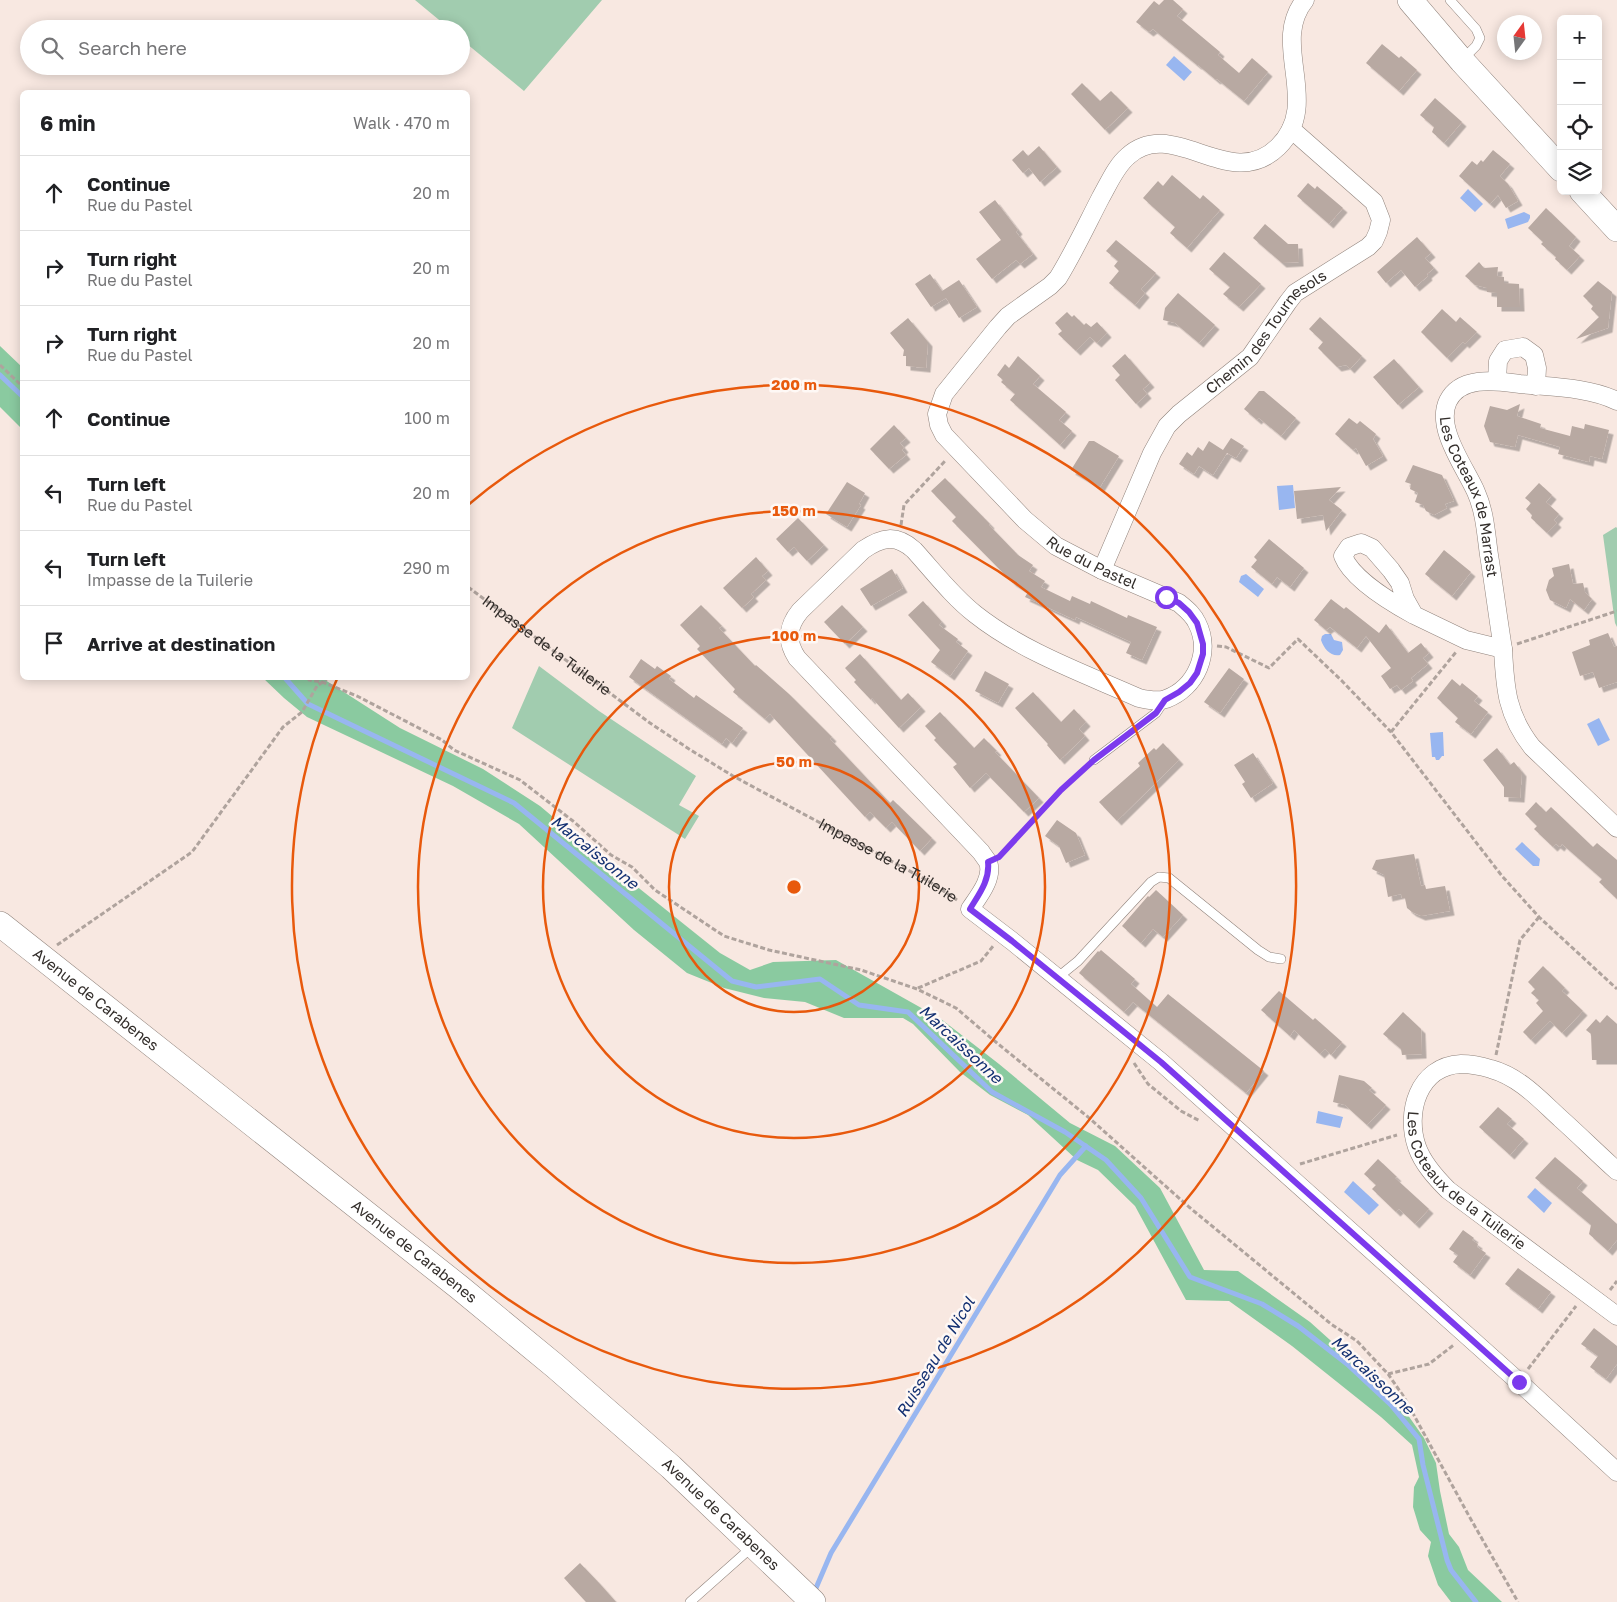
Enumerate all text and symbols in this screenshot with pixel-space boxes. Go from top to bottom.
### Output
north arrow [1497,15,1542,60]
map controls [1557,15,1602,195]
button: + [1557,15,1602,60]
search box [20,20,470,75]
icon: search [38,34,66,62]
text: Search here [78,36,187,59]
button: − [1557,60,1602,105]
button: locate [1557,105,1602,150]
text: 6 min [40,110,95,136]
text: Walk · 470 m [353,113,450,133]
button: layers [1557,150,1602,195]
text: Continue [87,172,170,195]
icon: ahead [40,179,68,207]
text: 20 m [413,183,450,203]
text: Rue du Pastel [87,195,193,215]
text: Turn right [87,247,177,270]
icon: right [40,254,68,282]
text: 20 m [413,258,450,278]
street label: Chemin des Tournesols [1202,266,1329,397]
text: Rue du Pastel [87,270,193,290]
text: Turn right [87,322,177,345]
icon: right [40,329,68,357]
text: 20 m [413,333,450,353]
text: Rue du Pastel [87,345,193,365]
text: 200 m [771,375,817,393]
icon: ahead [40,404,68,432]
text: Continue [87,407,170,430]
text: 100 m [404,408,450,428]
street label: Les Coteaux de Marrast [1437,415,1502,578]
text: Turn left [87,472,166,495]
icon: left [40,479,68,507]
text: 20 m [413,483,450,503]
text: Rue du Pastel [87,495,193,515]
text: 150 m [772,501,816,519]
street label: Rue du Pastel [1043,532,1140,592]
text: Turn left [87,547,166,570]
icon: left [40,554,68,582]
text: 290 m [403,558,450,578]
text: Impasse de la Tuilerie [87,570,253,590]
route start [1155,586,1178,609]
street label: Impasse de la Tuilerie [479,591,615,699]
text: 100 m [772,626,816,644]
icon: arrive [40,629,68,657]
text: Arrive at destination [87,632,275,655]
text: 50 m [776,752,812,770]
water label: Marcaissonne [547,811,644,894]
street label: Impasse de la Tuilerie [816,814,961,906]
centre of rings [785,878,803,896]
street label: Avenue de Carabenes [30,944,163,1054]
water label: Marcaissonne [915,1000,1008,1089]
street label: Les Coteaux de la Tuilerie [1405,1110,1530,1253]
street label: Avenue de Carabenes [348,1196,481,1306]
water label: Ruisseau de Nicol [891,1293,979,1421]
water label: Marcaissonne [1327,1331,1420,1420]
route end [1508,1371,1531,1394]
street label: Avenue de Carabenes [659,1454,784,1574]

